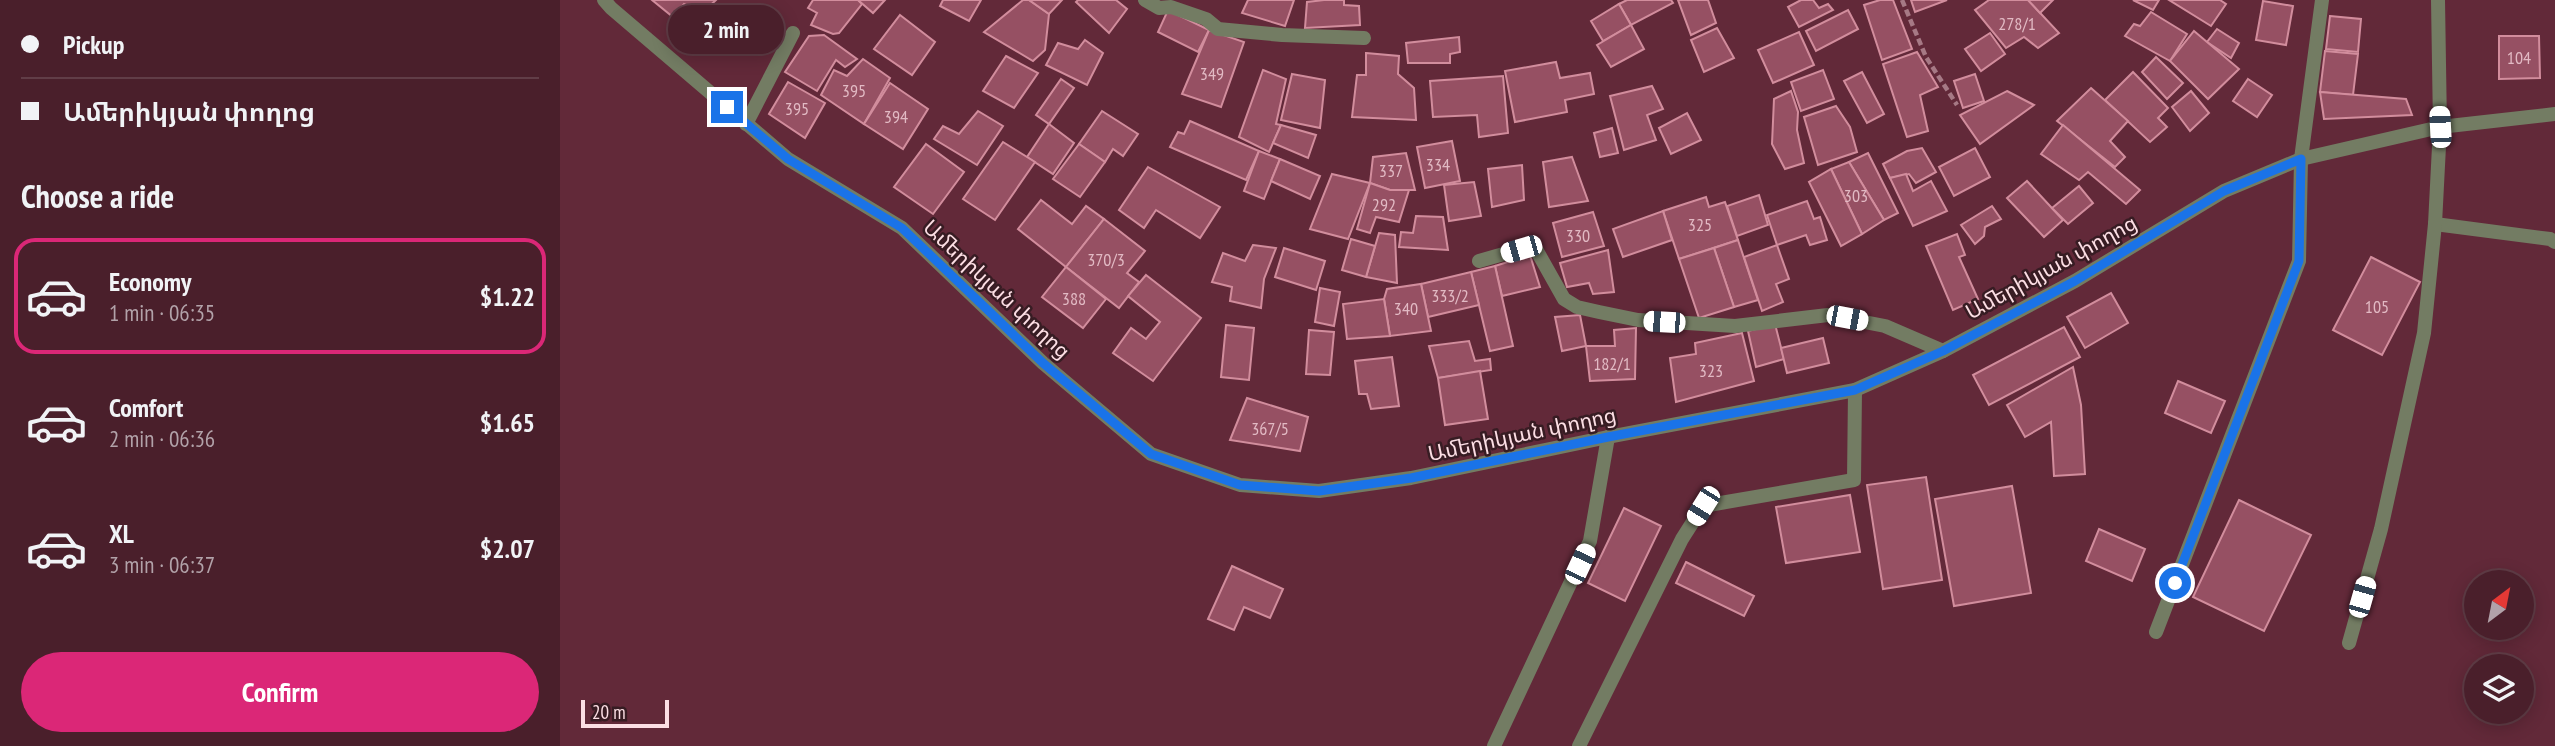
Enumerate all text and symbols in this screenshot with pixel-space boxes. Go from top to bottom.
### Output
callout: 2 min [669,6,785,55]
house number: 278/1 [1998,12,2036,35]
text: 2 min [703,15,749,44]
text: Pickup [63,28,124,61]
house number: 104 [2507,46,2531,69]
house number: 349 [1200,62,1224,85]
house number: 395 [842,79,866,102]
route end [711,91,743,123]
text: Ամերիկյան փողոց [63,95,315,128]
house number: 395 [785,97,809,120]
house number: 394 [884,105,908,128]
car [2429,105,2452,149]
house number: 334 [1426,153,1450,176]
house number: 337 [1379,159,1403,182]
text: Choose a ride [21,175,174,217]
house number: 303 [1844,184,1868,207]
house number: 292 [1372,193,1396,216]
street label: Ամերիկյան փողոց [1961,209,2141,325]
house number: 325 [1688,213,1712,236]
street label: Ամերիկյան փողոց [918,214,1076,364]
house number: 330 [1566,224,1590,247]
car [1498,233,1545,265]
house number: 370/3 [1087,248,1125,271]
icon: car [25,265,88,328]
text: Economy [109,265,191,298]
text: $1.22 [480,280,535,313]
house number: 333/2 [1431,284,1469,307]
house number: 388 [1062,287,1086,310]
house number: 105 [2365,295,2389,318]
house number: 340 [1394,297,1418,320]
text: 1 min · 06:35 [109,298,215,327]
car [1825,304,1870,332]
car [1643,310,1686,334]
house number: 182/1 [1593,352,1631,375]
house number: 323 [1699,359,1723,382]
icon: car [25,391,88,454]
text: Comfort [109,391,183,424]
street label: Ամերիկյան փողոց [1425,401,1619,467]
text: $1.65 [480,406,535,439]
house number: 367/5 [1251,417,1289,440]
text: 2 min · 06:36 [109,424,215,453]
car [1683,483,1724,529]
icon: car [25,517,88,580]
text: XL [109,517,134,550]
text: $2.07 [480,532,535,565]
car [1562,541,1599,587]
text: 3 min · 06:37 [109,550,215,579]
route start [2159,567,2191,599]
north arrow [2464,570,2534,640]
map controls [2464,570,2534,724]
car [2347,574,2378,620]
button: Confirm [21,652,539,732]
button: layers [2464,654,2534,724]
scale bar [581,697,668,729]
text: 20 m [592,700,626,724]

